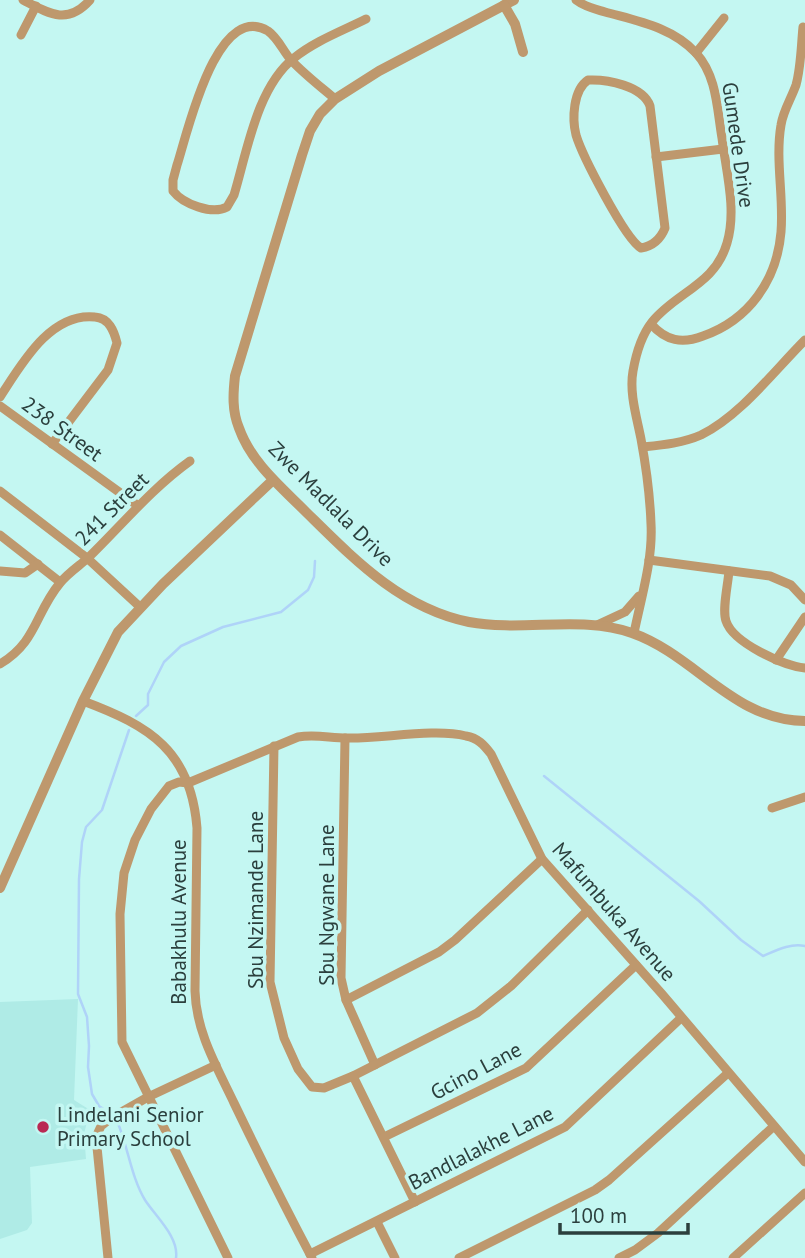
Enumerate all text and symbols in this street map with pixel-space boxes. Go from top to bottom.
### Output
street label: Gumede Drive [716,80,761,209]
street label: 238 Street [17,390,108,467]
street label: Zwe Madlala Drive [263,435,400,572]
street label: 241 Street [69,466,154,551]
street label: Sbu Nzimande Lane [242,811,269,989]
street label: Sbu Ngwane Lane [313,824,340,986]
street label: Mafumbuka Avenue [547,836,682,987]
street label: Babakhulu Avenue [165,839,192,1005]
street label: Gcino Lane [426,1035,526,1106]
street label: Bandlalakhe Lane [404,1099,558,1196]
place label: Lindelani Senior Primary School [57,1101,204,1152]
marker: Lindelani Senior Primary School [35,1119,51,1135]
scale bar [560,1192,688,1236]
text: 100 m [570,1202,627,1229]

